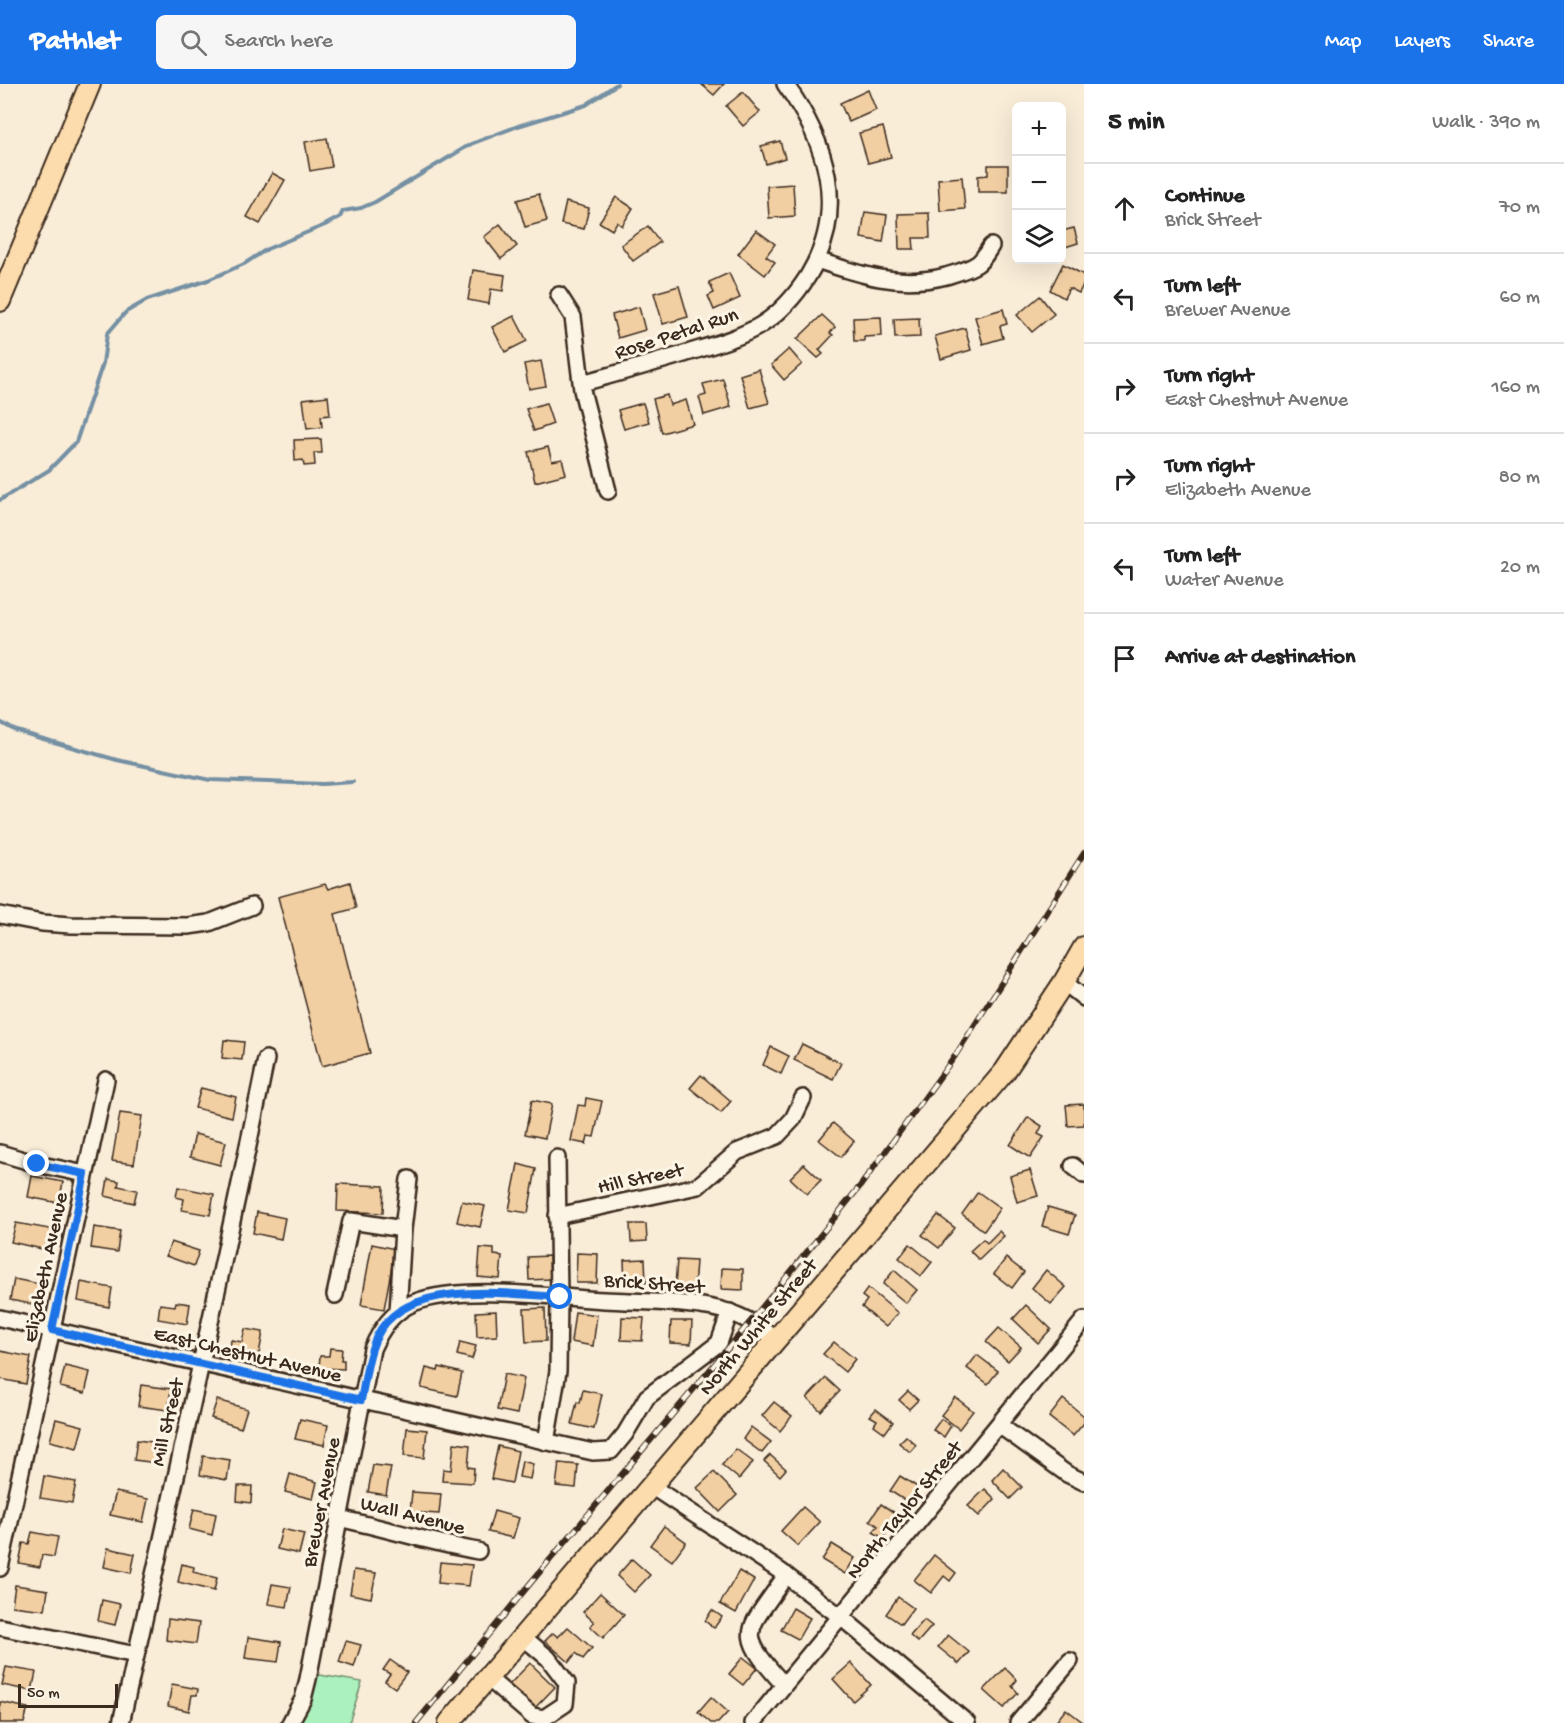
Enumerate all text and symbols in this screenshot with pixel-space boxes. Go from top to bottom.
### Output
search box [156,15,576,69]
text: Pathlet [30,26,120,59]
icon: search [177,26,210,59]
text: Search here [225,29,333,55]
text: Map [1325,30,1361,55]
text: Layers [1394,30,1450,55]
text: Share [1483,30,1534,55]
map controls [1012,102,1066,264]
button: + [1012,102,1066,156]
text: 5 min [1108,108,1164,139]
text: Walk · 390 m [1432,112,1540,135]
button: − [1012,156,1066,210]
text: Continue [1165,184,1245,210]
icon: ahead [1108,192,1141,225]
text: 70 m [1499,197,1540,220]
button: layers [1012,210,1066,264]
text: Brick Street [1165,210,1260,233]
text: Turn left [1165,274,1239,300]
icon: left [1108,282,1141,315]
text: 60 m [1500,287,1540,310]
text: Brewer Avenue [1165,300,1290,323]
street label: Rose Petal Run [612,304,742,367]
text: Turn right [1165,364,1253,390]
icon: right [1108,372,1141,405]
text: 160 m [1491,377,1540,400]
text: East Chestnut Avenue [1165,390,1348,413]
text: Turn right [1165,454,1253,480]
icon: right [1108,462,1141,495]
text: 80 m [1499,467,1540,490]
text: Elizabeth Avenue [1165,480,1311,503]
text: Turn left [1165,544,1239,570]
icon: left [1108,552,1141,585]
text: 20 m [1500,557,1540,580]
text: Water Avenue [1165,570,1284,593]
icon: arrive [1108,642,1141,675]
text: Arrive at destination [1165,645,1355,671]
route end [23,1150,49,1176]
street label: Hill Street [596,1159,688,1202]
street label: Elizabeth Avenue [19,1189,76,1345]
street label: North White Street [695,1253,826,1402]
street label: Brick Street [602,1269,707,1302]
route start [546,1283,572,1309]
street label: East Chestnut Avenue [151,1323,345,1390]
street label: Mill Street [147,1374,192,1469]
street label: Brewer Avenue [298,1435,348,1571]
street label: North Taylor Street [842,1435,971,1585]
street label: Wall Avenue [357,1492,468,1543]
scale bar [18,1681,118,1708]
text: 50 m [27,1685,60,1704]

